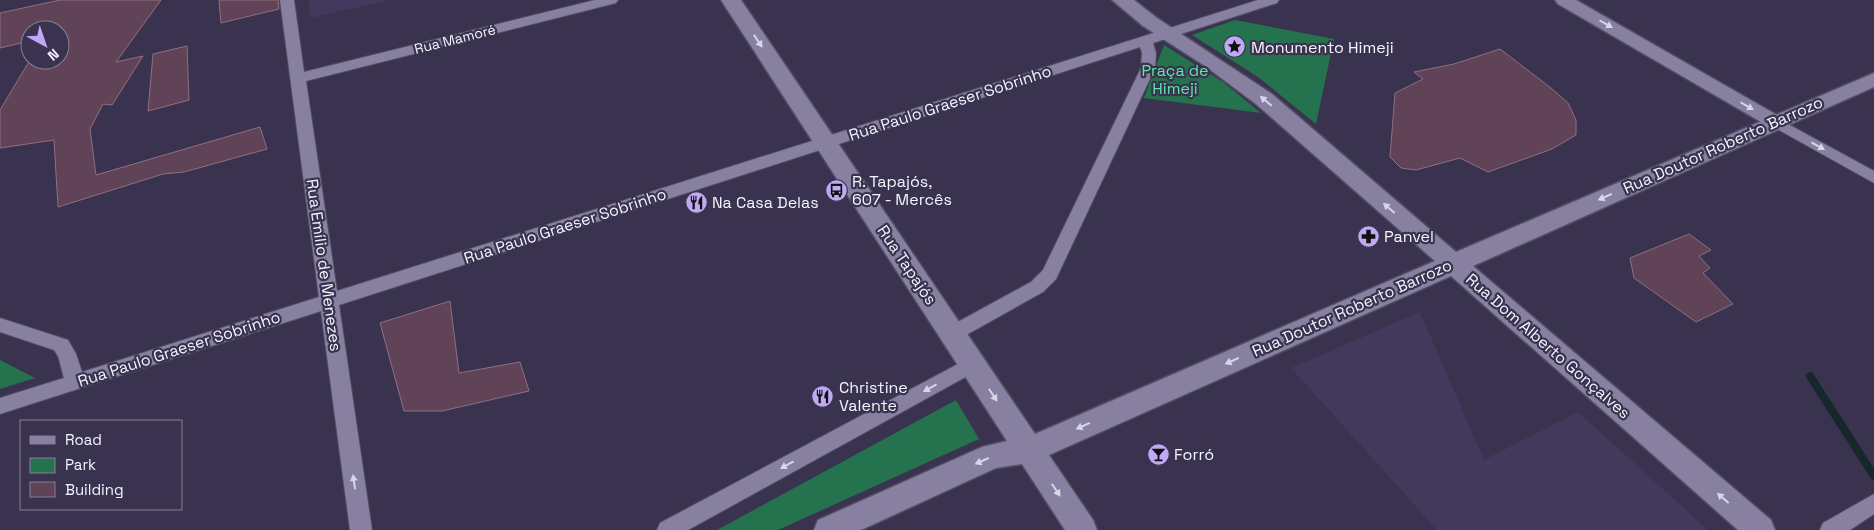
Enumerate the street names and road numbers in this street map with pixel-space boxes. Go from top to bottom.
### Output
street label: Rua Mamoré [412,20,498,58]
street label: Rua Paulo Graeser Sobrinho [846,60,1054,146]
street label: Rua Doutor Roberto Barrozo [1620,91,1826,199]
street label: Rua Emílio de Menezes [302,177,346,353]
street label: Rua Paulo Graeser Sobrinho [461,183,669,269]
street label: Rua Tapajós [873,221,941,309]
street label: Rua Doutor Roberto Barrozo [1249,254,1455,362]
street label: Rua Dom Alberto Gonçalves [1461,269,1635,423]
street label: Rua Paulo Graeser Sobrinho [75,306,283,392]

